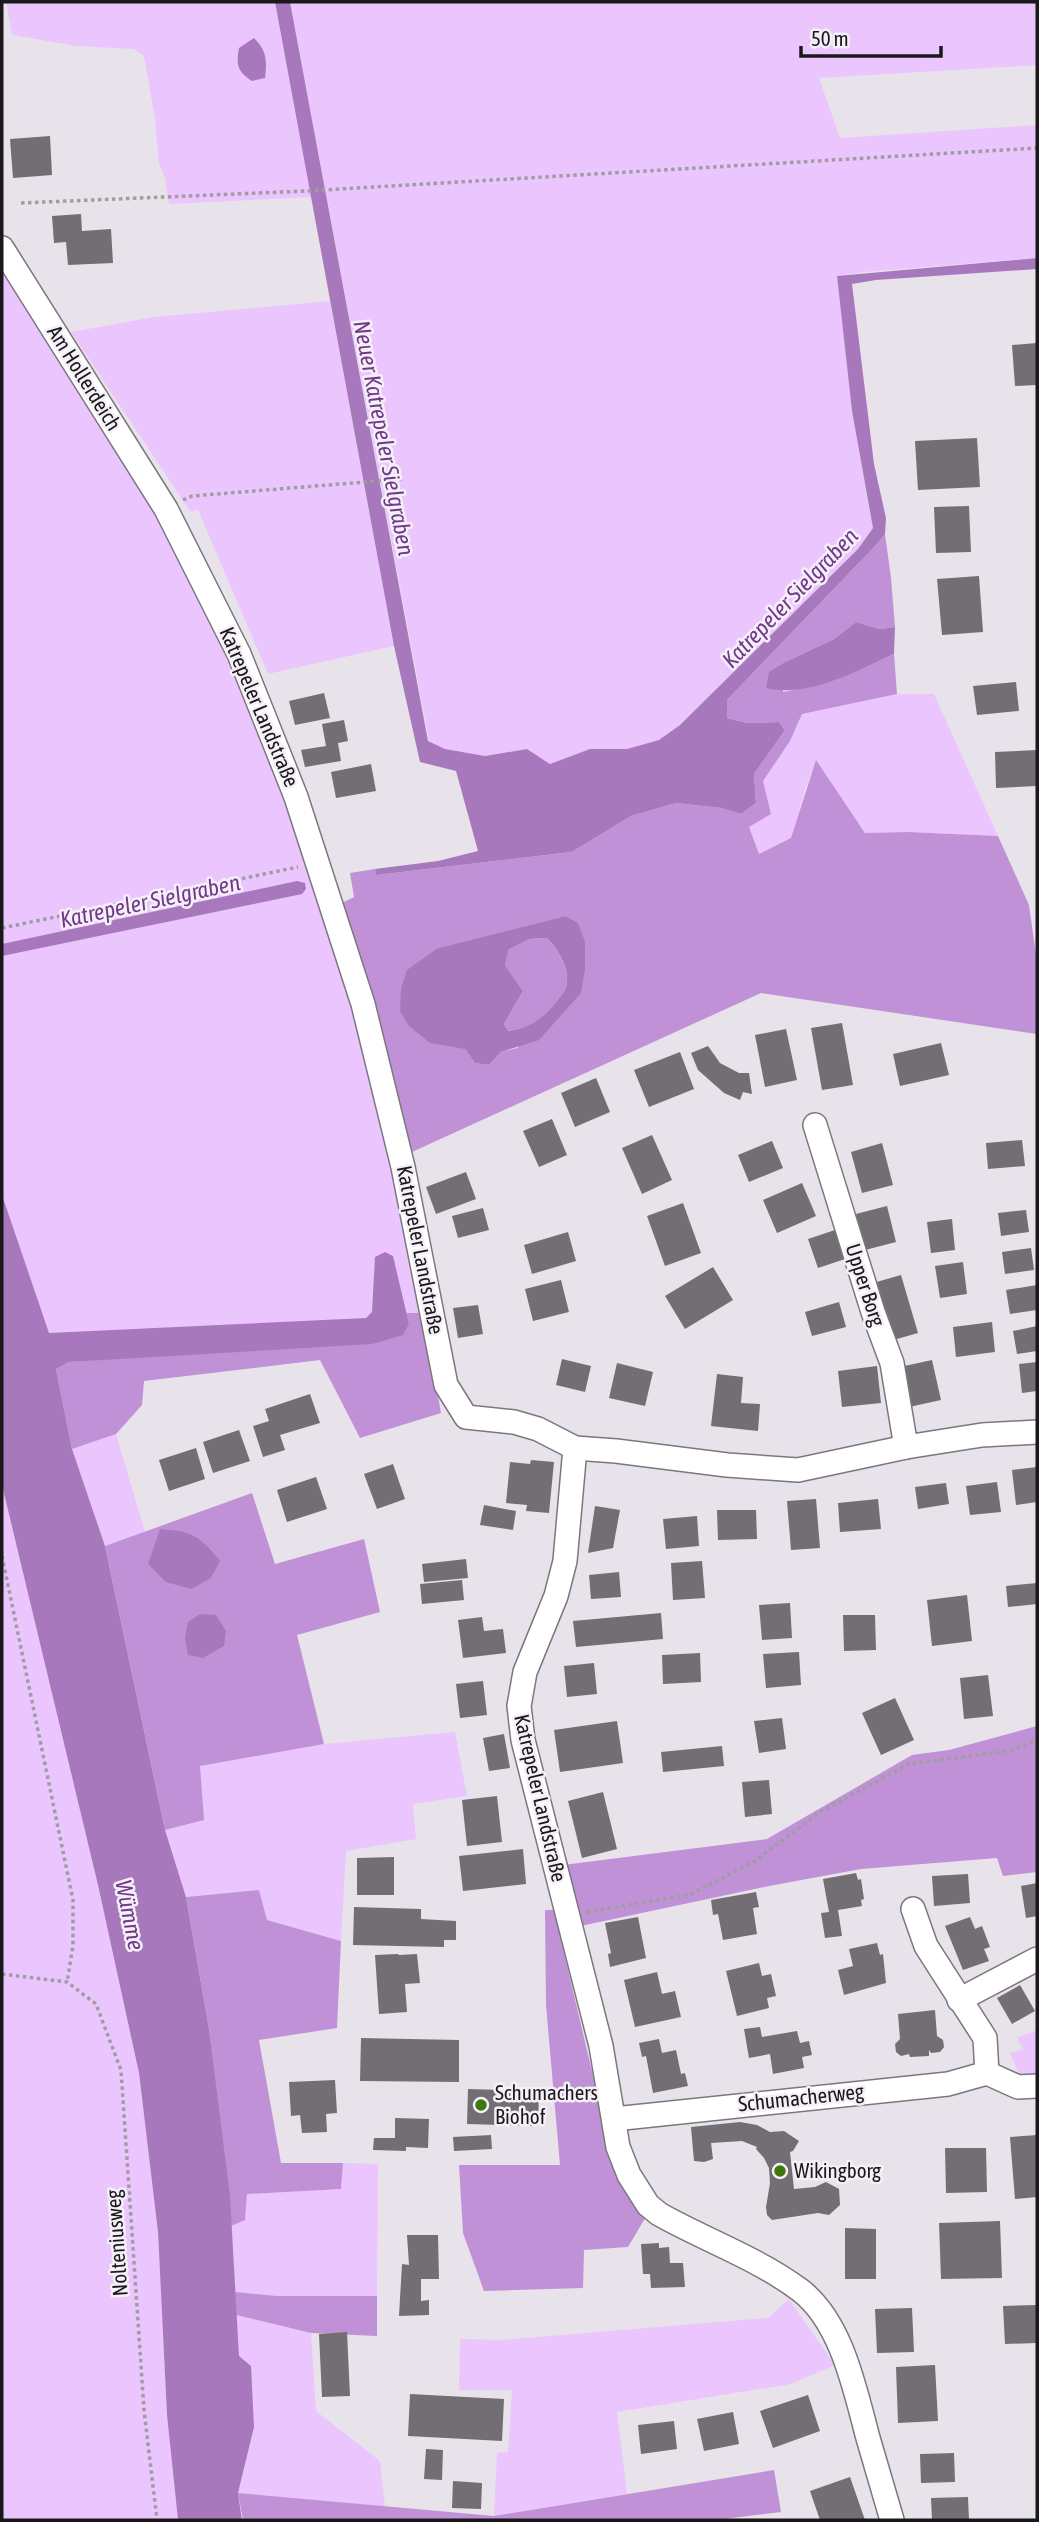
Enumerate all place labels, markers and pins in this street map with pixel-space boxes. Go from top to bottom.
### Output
place label: Schumachers Biohof [495,2080,598,2128]
marker: Schumachers Biohof [473,2097,489,2113]
place label: Wikingborg [794,2158,881,2182]
marker: Wikingborg [772,2163,788,2179]

